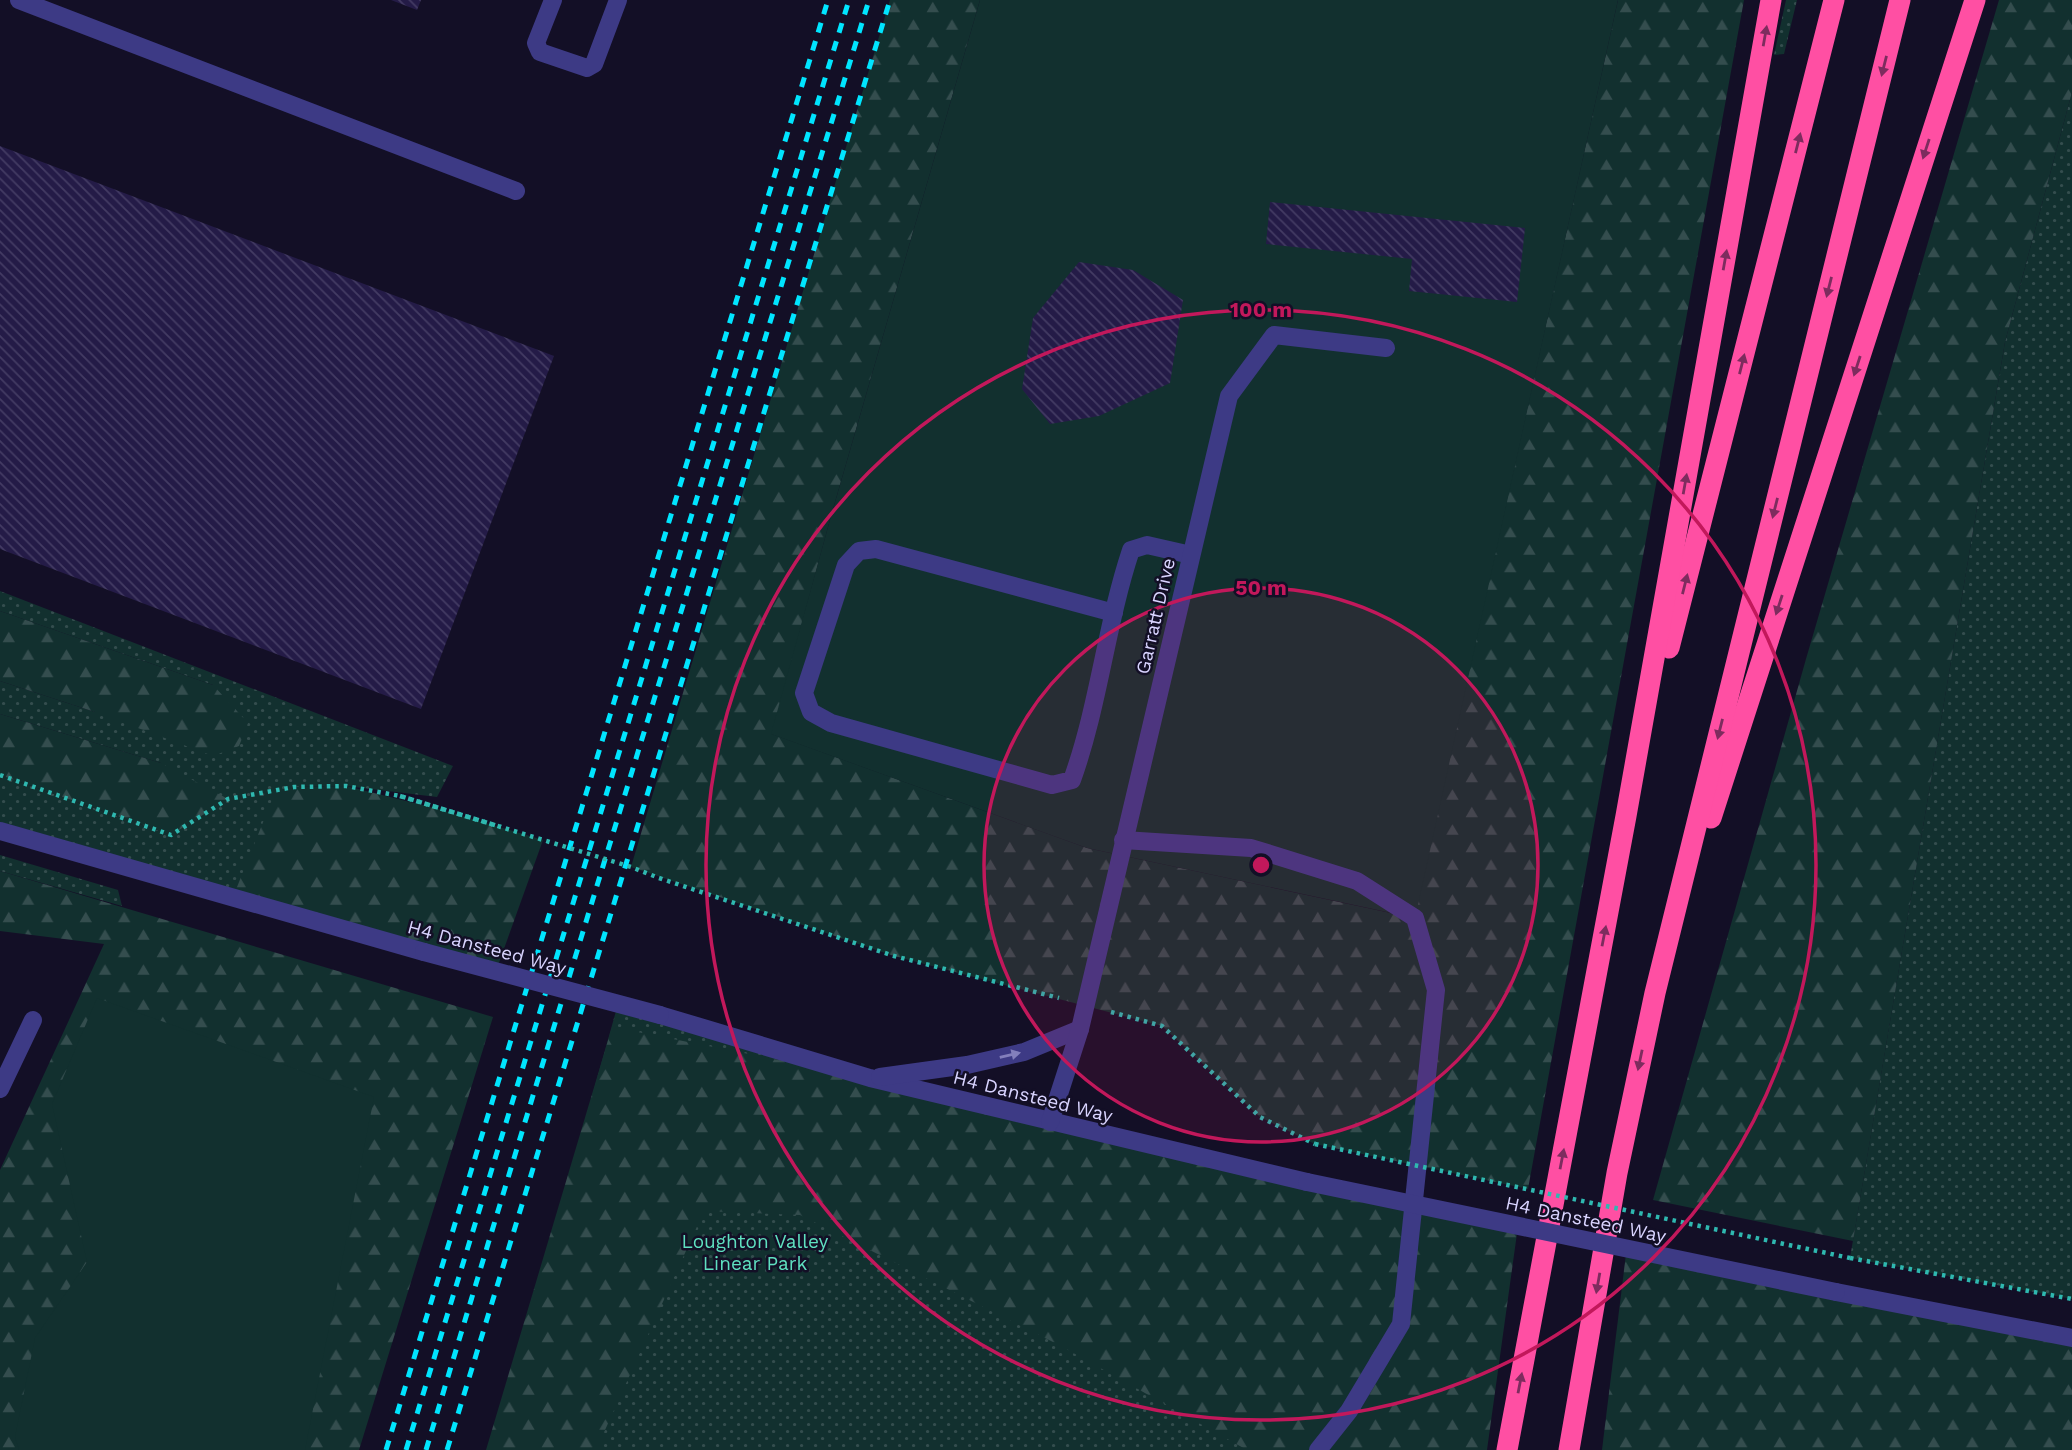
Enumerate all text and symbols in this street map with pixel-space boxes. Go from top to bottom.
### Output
one-way arrow [1760,25,1771,47]
one-way arrow [1878,55,1889,77]
one-way arrow [1793,132,1804,154]
one-way arrow [1921,139,1931,160]
one-way arrow [1720,249,1731,271]
one-way arrow [1823,276,1834,298]
text: 100 m [1230,297,1292,322]
one-way arrow [1737,352,1748,374]
one-way arrow [1851,355,1862,376]
one-way arrow [1680,473,1691,495]
one-way arrow [1769,497,1780,519]
street label: Garratt Drive [1131,556,1180,676]
one-way arrow [1680,573,1691,595]
text: 50 m [1235,575,1287,600]
one-way arrow [1774,595,1784,616]
one-way arrow [1714,718,1725,740]
centre of rings [1249,853,1273,877]
street label: H4 Dansteed Way [405,915,569,980]
one-way arrow [1598,925,1609,947]
one-way arrow [1635,1049,1646,1071]
one-way arrow [999,1050,1021,1061]
street label: H4 Dansteed Way [951,1066,1115,1127]
one-way arrow [1556,1148,1567,1170]
street label: H4 Dansteed Way [1503,1191,1668,1248]
park label: Loughton Valley Linear Park [682,1230,829,1275]
one-way arrow [1592,1273,1603,1295]
one-way arrow [1514,1372,1525,1394]

